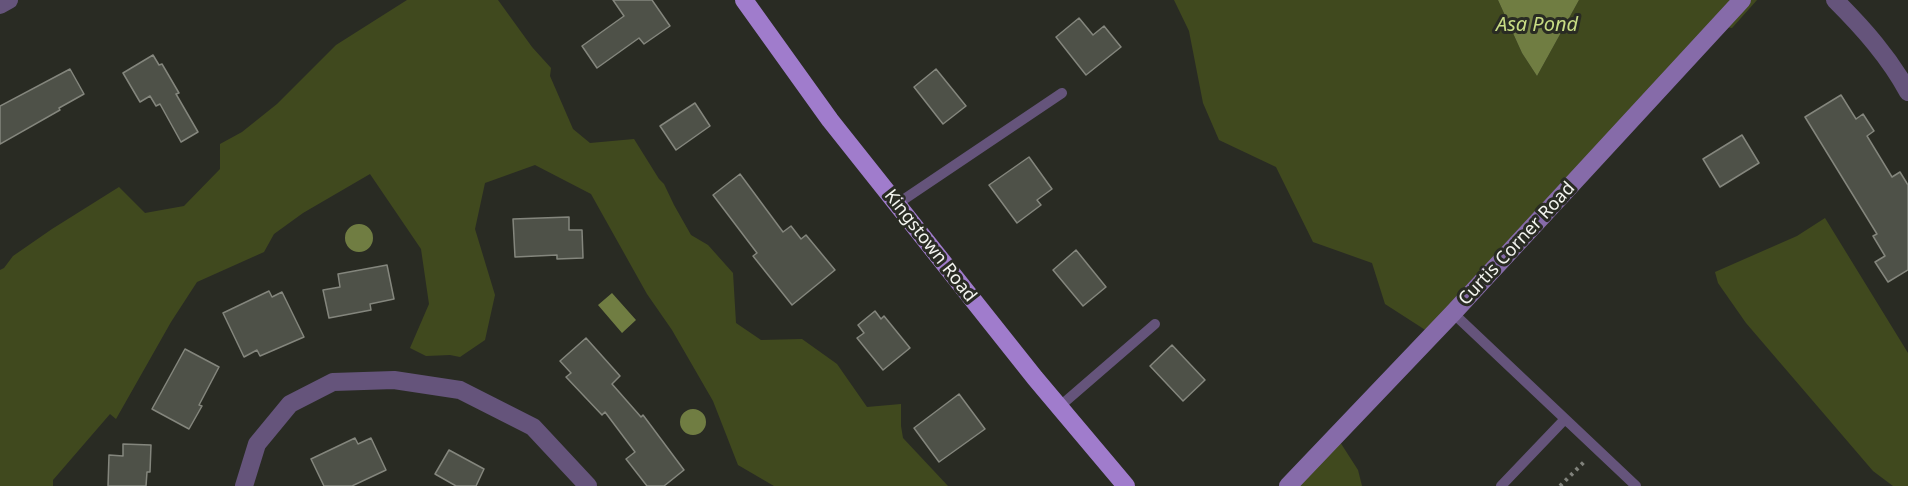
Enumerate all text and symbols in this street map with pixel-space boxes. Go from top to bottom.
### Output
water label: Asa Pond [1496,13,1578,37]
street label: Curtis Corner Road [1454,178,1580,310]
street label: Kingstown Road [879,185,981,307]

